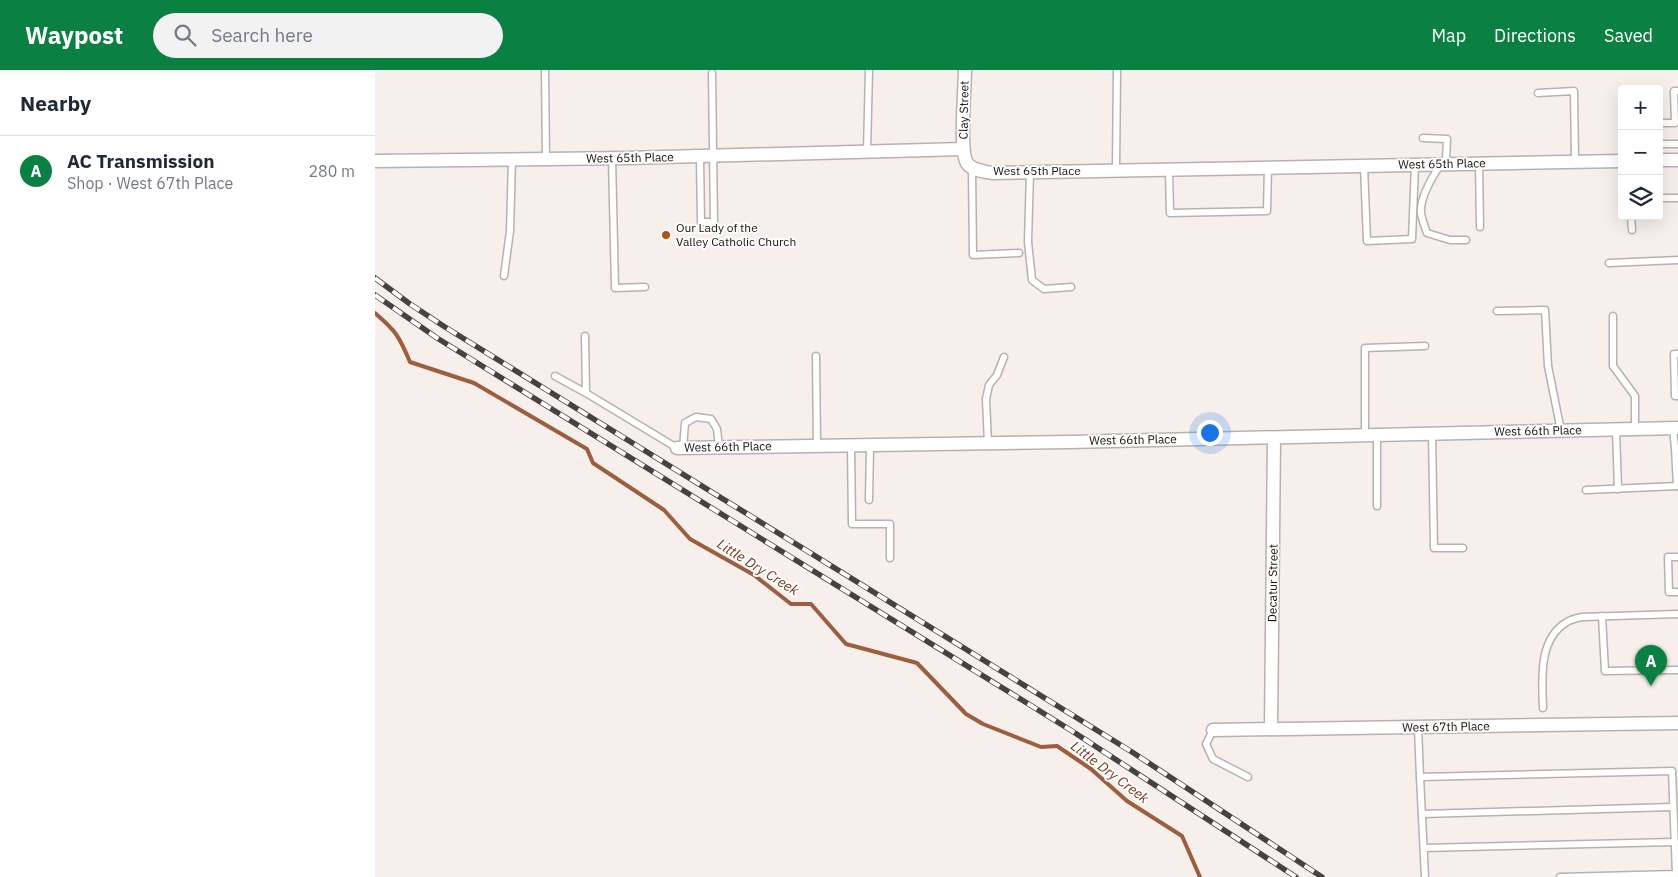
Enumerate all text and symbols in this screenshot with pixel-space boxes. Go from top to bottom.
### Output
search box [153,13,503,58]
text: Waypost [25,19,123,51]
icon: search [171,21,199,49]
text: Search here [211,23,313,47]
text: Map [1431,24,1466,47]
text: Directions [1494,24,1576,47]
text: Saved [1604,24,1653,47]
street label: Clay Street [955,80,972,140]
map controls [1618,85,1663,220]
button: + [1618,85,1663,130]
text: Nearby [20,89,91,117]
button: − [1618,130,1663,175]
text: AC Transmission [67,149,215,173]
street label: West 65th Place [586,149,674,166]
street label: West 65th Place [1398,155,1486,172]
text: A [31,161,41,181]
text: 280 m [308,161,355,181]
street label: West 65th Place [993,163,1081,178]
text: Shop · West 67th Place [67,173,233,193]
button: layers [1618,175,1663,220]
place label: Our Lady of the Valley Catholic Church [676,220,796,249]
marker: Our Lady of the Valley Catholic Church [660,229,672,241]
your location [1197,420,1223,446]
street label: West 66th Place [1494,422,1582,439]
street label: West 66th Place [1089,431,1177,448]
street label: West 66th Place [684,438,772,455]
water label: Little Dry Creek [714,535,803,600]
street label: Decatur Street [1264,544,1281,622]
pin: A [1635,645,1667,686]
street label: West 67th Place [1402,718,1490,735]
water label: Little Dry Creek [1067,737,1153,808]

